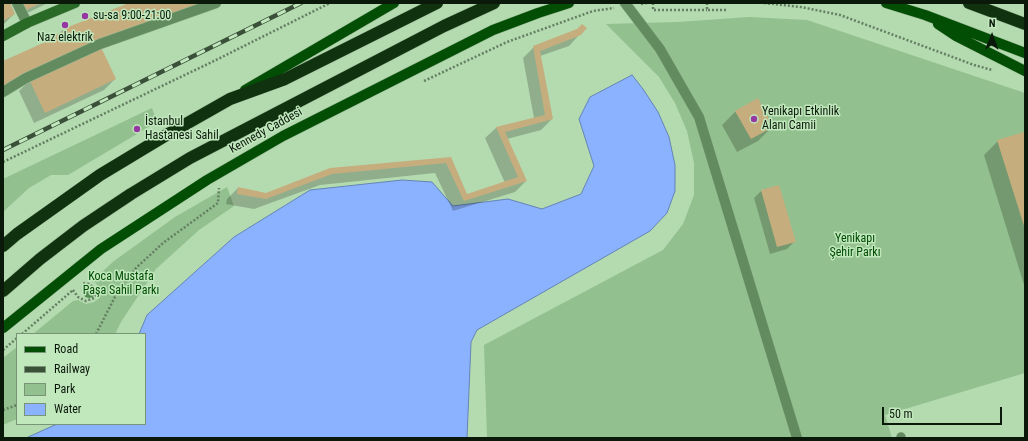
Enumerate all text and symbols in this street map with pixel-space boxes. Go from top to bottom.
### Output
place label: su-sa 9:00-21:00 [93,9,171,23]
marker: su-sa 9:00-21:00 [80,11,90,21]
north arrow [972,16,1012,56]
text: N [989,17,996,30]
marker: Naz elektrik [60,20,70,30]
place label: Naz elektrik [37,31,93,45]
street label: Kennedy Caddesi [227,105,305,157]
place label: Yenikapı Etkinlik Alanı Camii [762,105,839,133]
marker: Yenikapı Etkinlik Alanı Camii [749,114,759,124]
place label: İstanbul Hastanesi Sahil [145,115,219,143]
marker: İstanbul Hastanesi Sahil [132,124,142,134]
park label: Yenikapı Şehir Parkı [829,232,881,260]
park label: Koca Mustafa Paşa Sahil Parkı [83,270,159,298]
legend [16,333,146,425]
text: Road [54,342,78,356]
text: Railway [54,362,90,376]
text: Park [54,382,75,396]
scale bar [884,399,1004,425]
text: Water [54,402,82,416]
text: 50 m [889,407,913,421]

